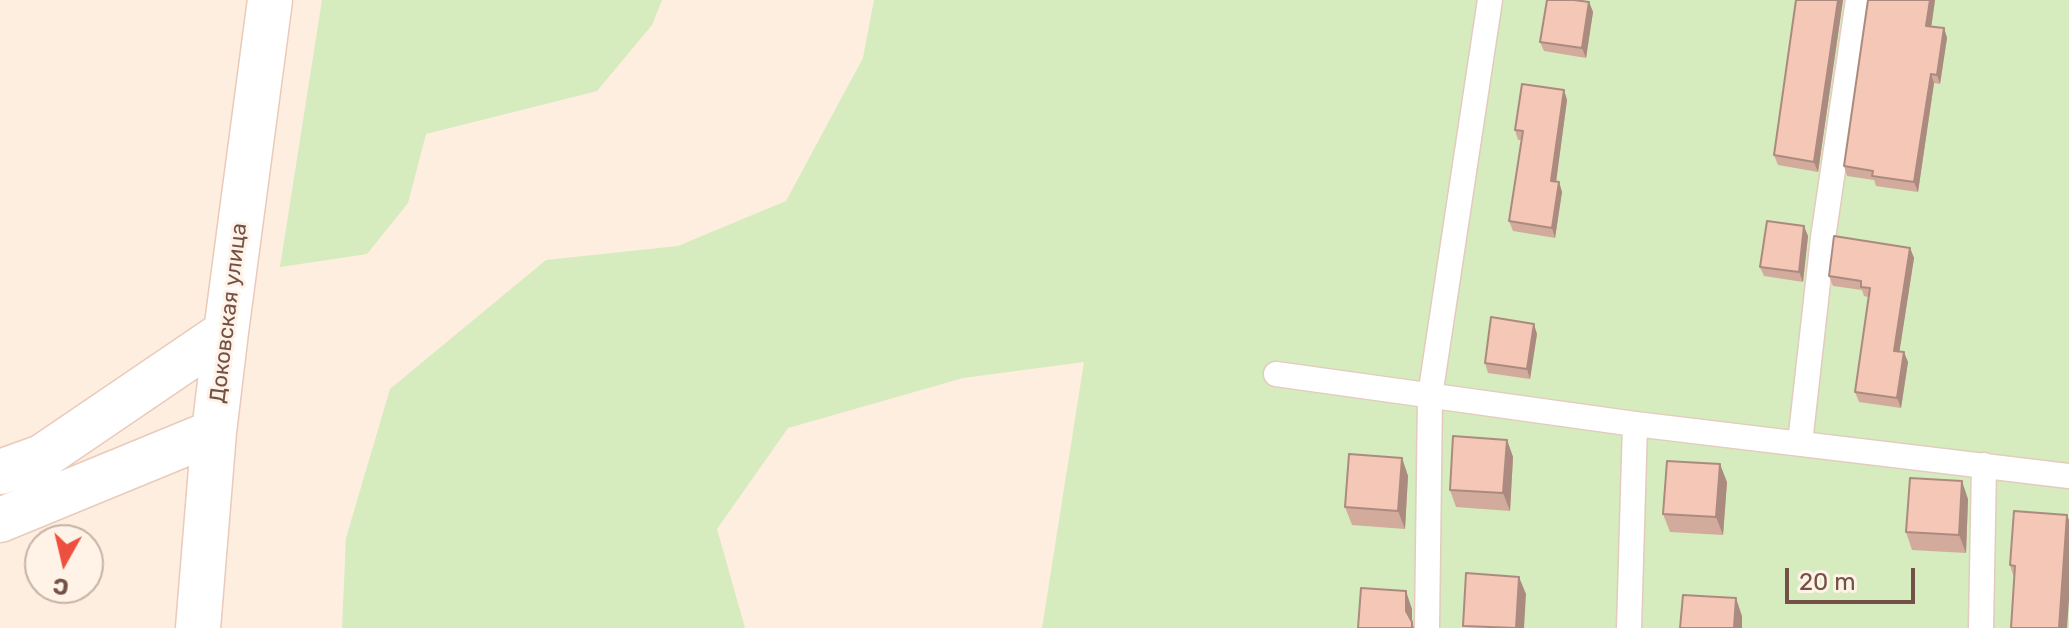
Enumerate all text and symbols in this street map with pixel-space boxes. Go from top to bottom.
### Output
street label: Доковская улица [205,221,253,405]
north arrow [24,524,104,604]
scale bar [1789,552,1919,602]
text: 20 m [1799,568,1856,596]
text: С [51,572,70,601]

